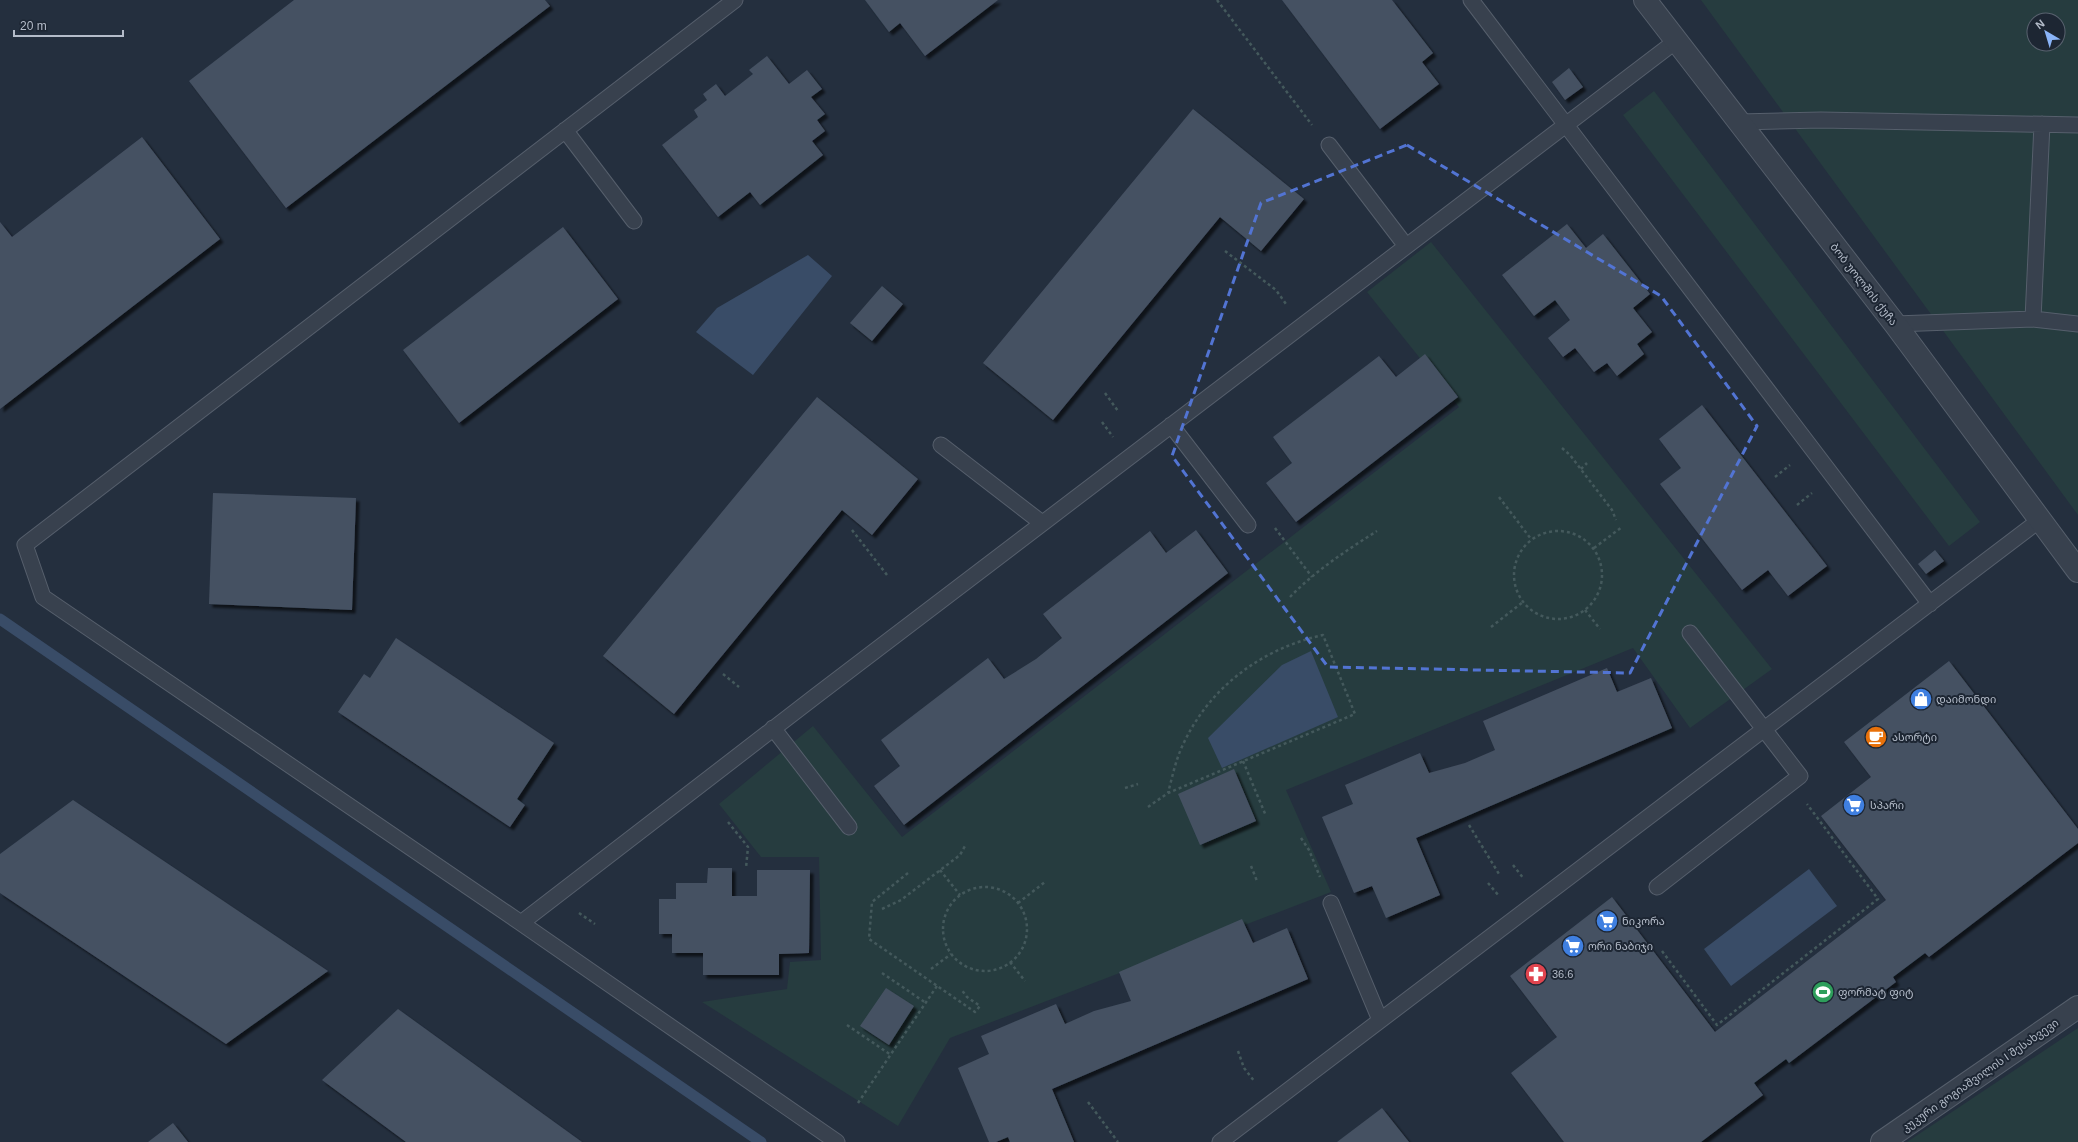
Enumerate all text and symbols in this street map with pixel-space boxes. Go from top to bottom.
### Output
scale bar [14,12,123,38]
north arrow [2026,12,2066,52]
text: N [2033,17,2047,31]
text: 20 m [20,19,47,33]
street label: ბობ უოლშის ქუჩა [1827,240,1900,328]
shop icon: დაიმონდი [1908,686,1934,712]
place label: დაიმონდი [1936,693,1996,706]
cafe icon: ასორტი [1863,724,1889,750]
place label: ასორტი [1892,731,1937,744]
supermarket icon: სპარი [1841,792,1867,818]
place label: სპარი [1870,799,1904,811]
supermarket icon: ნიკორა [1594,908,1620,934]
place label: ნიკორა [1622,915,1665,928]
supermarket icon: ორი ნაბიჯი [1560,933,1586,959]
place label: ორი ნაბიჯი [1588,940,1653,953]
pharmacy icon: 36.6 [1523,961,1549,987]
place label: 36.6 [1552,968,1573,980]
sports icon: ფორმატ ფიტ [1810,979,1836,1005]
place label: ფორმატ ფიტ [1838,986,1914,999]
street label: კუკური გოგიაშვილის I შესახვევი [1899,1016,2061,1135]

